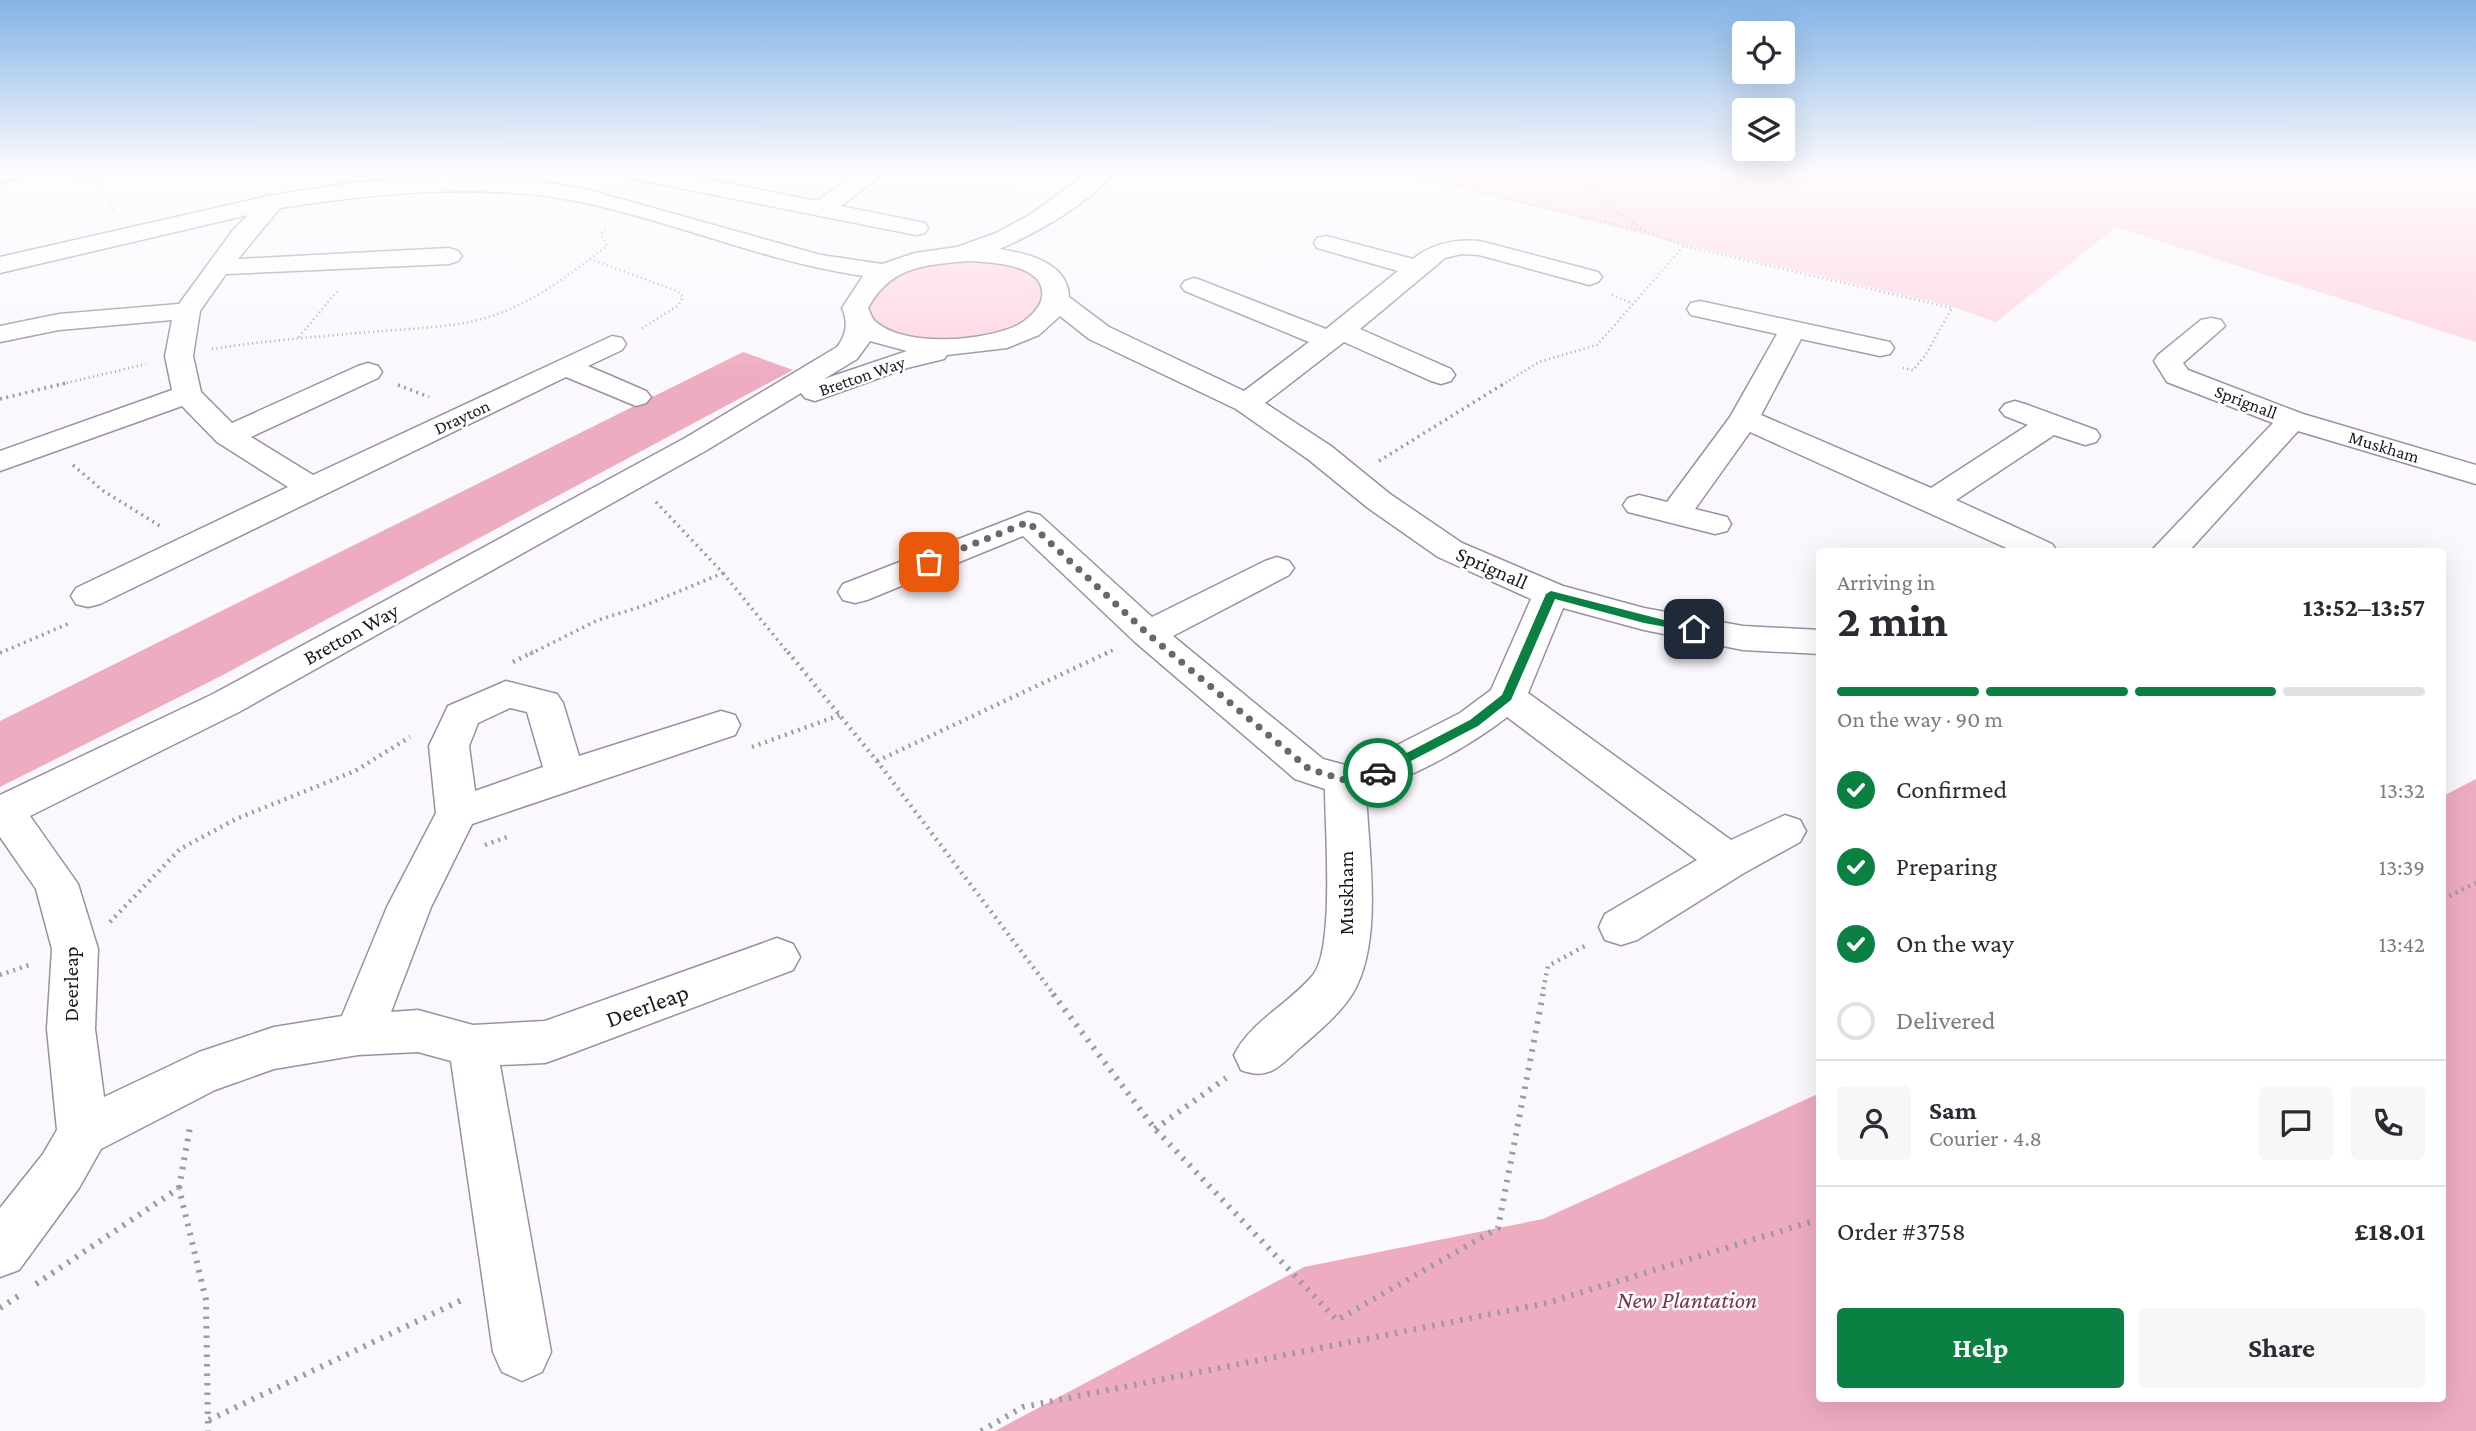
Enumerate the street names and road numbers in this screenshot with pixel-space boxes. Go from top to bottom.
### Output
street label: Bretton Way [816,352,908,400]
street label: Sprignall [2212,381,2280,423]
street label: Drayton [431,395,493,439]
street label: Muskham [2346,427,2422,467]
street label: Sprignall [1452,542,1532,594]
street label: Bretton Way [299,598,403,670]
street label: Muskham [1334,851,1358,935]
street label: Deerleap [59,946,83,1022]
street label: Deerleap [602,978,692,1032]

